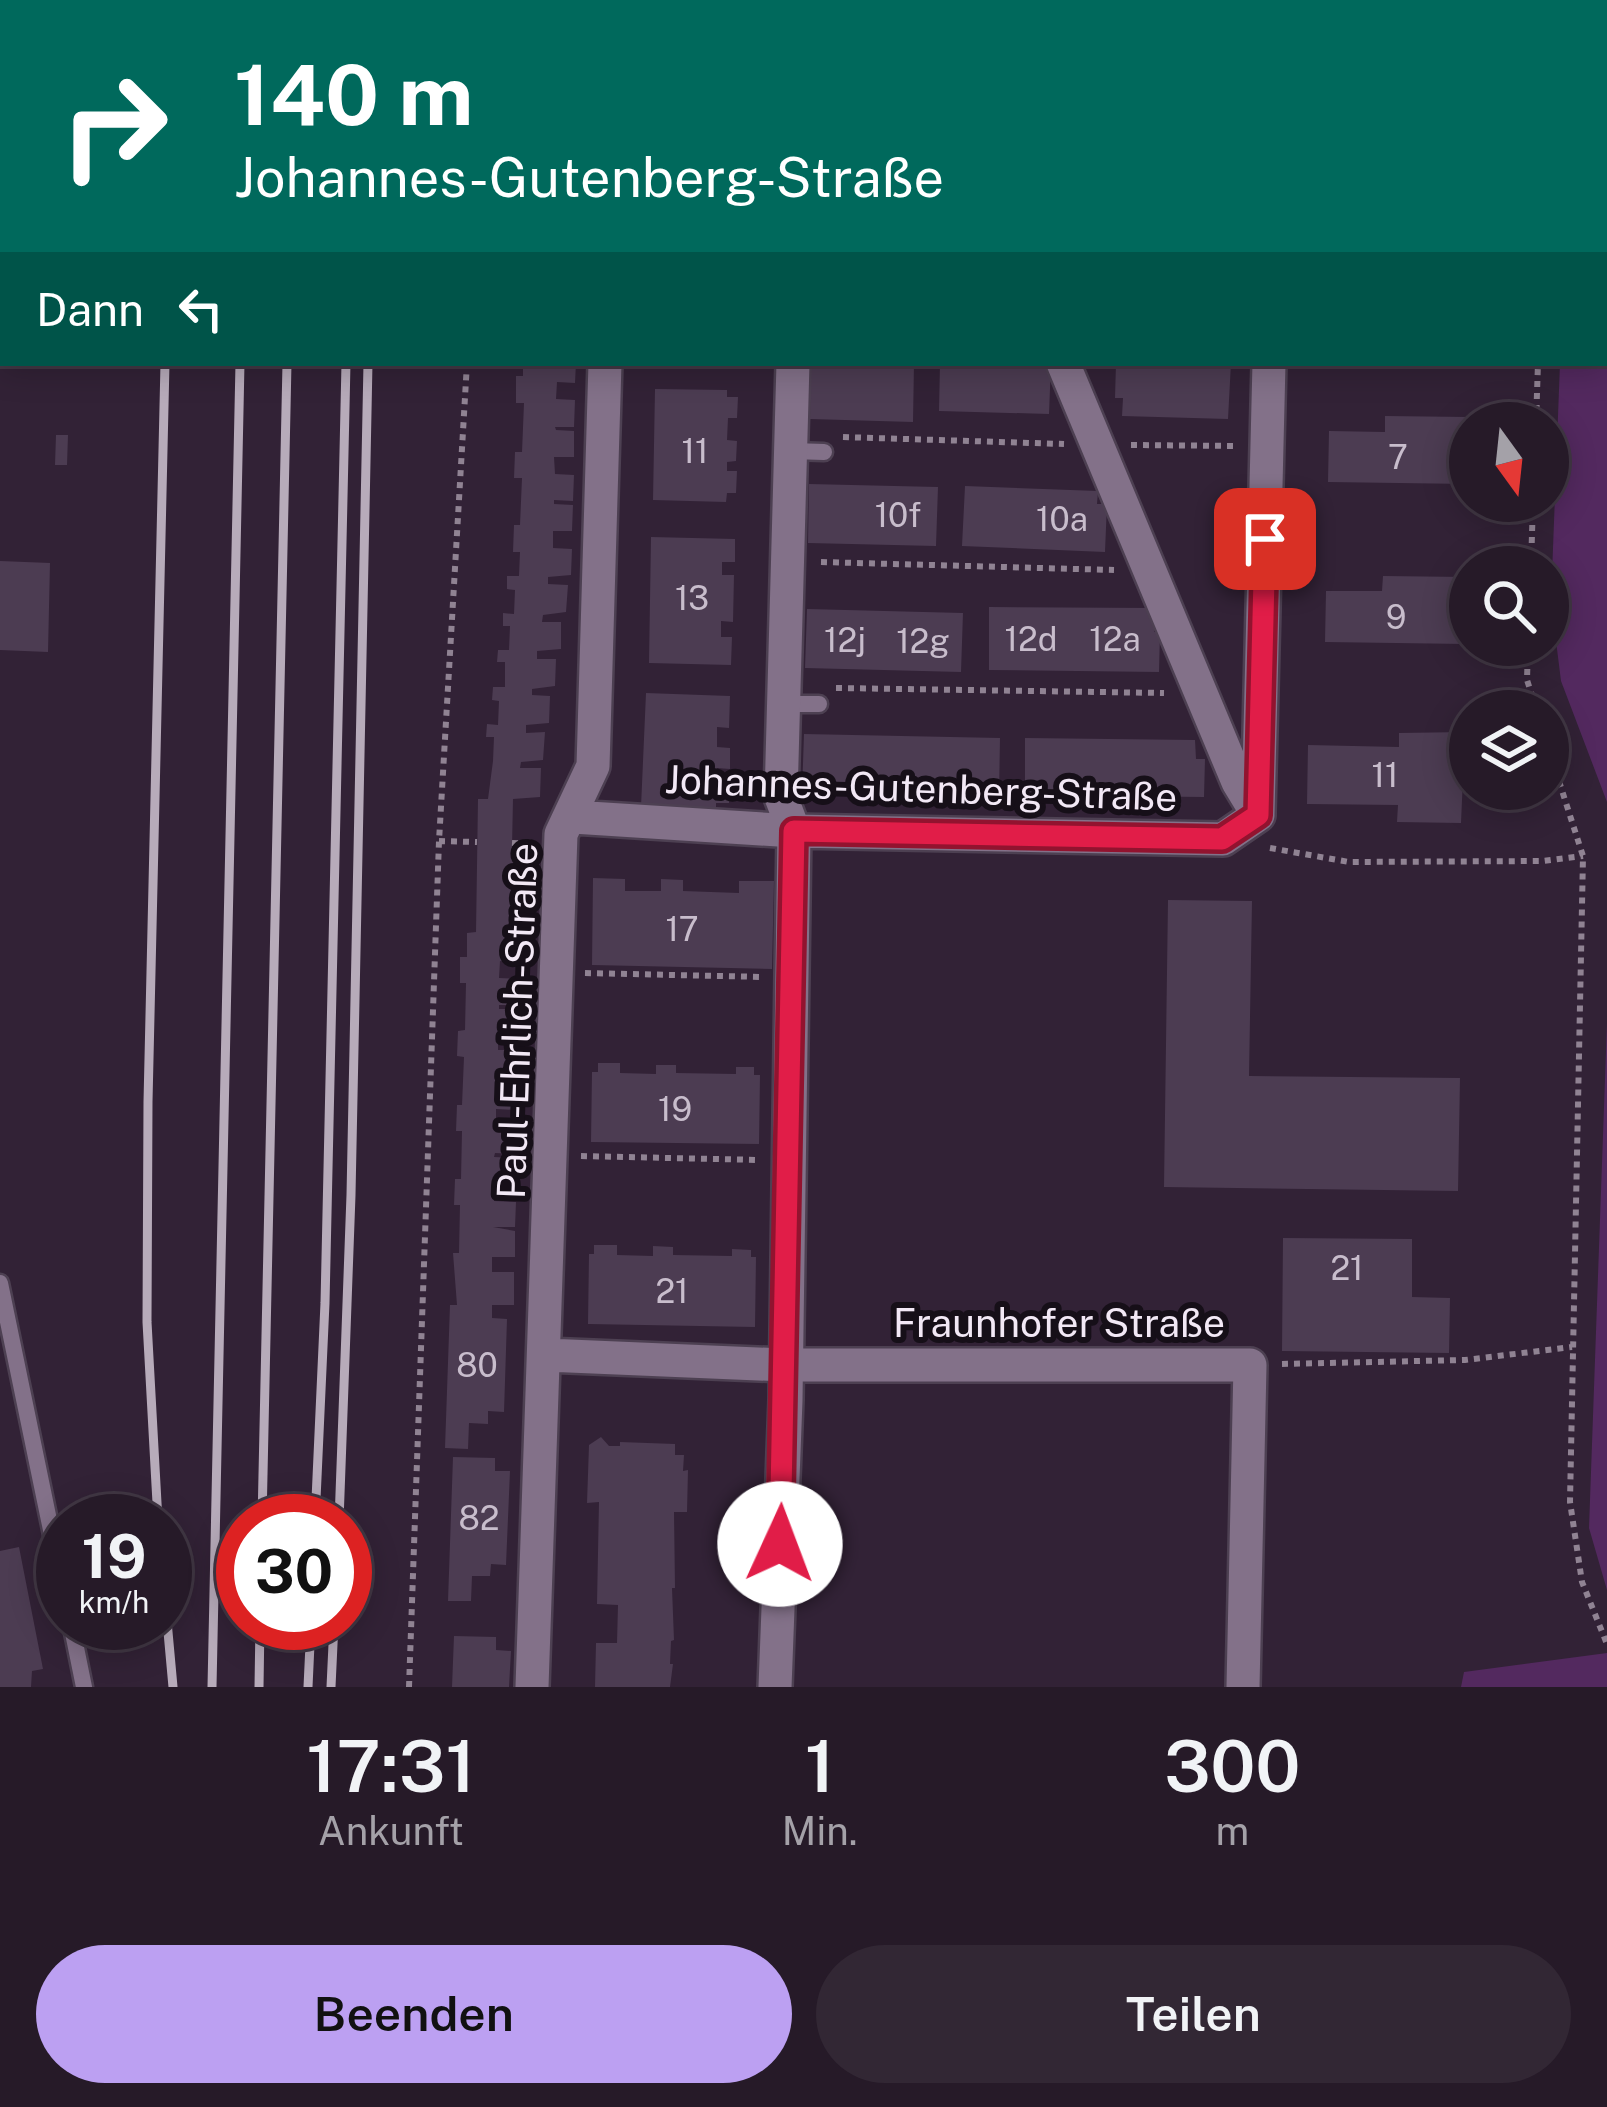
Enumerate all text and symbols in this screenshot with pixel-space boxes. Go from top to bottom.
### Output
text: 140 m [234,45,473,144]
icon: right [36,48,192,204]
text: Johannes-Gutenberg-Straße [234,146,944,209]
icon: left [168,276,234,342]
text: Dann [36,283,144,336]
north arrow [1449,402,1569,522]
map controls [1449,402,1569,810]
house number: 11 [682,432,708,470]
house number: 7 [1388,438,1408,476]
pin [1214,488,1316,590]
house number: 10f [875,496,921,534]
house number: 10a [1036,500,1088,538]
icon: arrive [1232,506,1298,572]
button: search [1449,546,1569,666]
house number: 13 [675,579,709,617]
house number: 9 [1386,598,1406,636]
house number: 12d [1005,620,1057,658]
house number: 12a [1089,620,1141,658]
house number: 12j [824,621,866,659]
house number: 12g [896,622,950,660]
button: layers [1449,690,1569,810]
street label: Johannes-Gutenberg-Straße [664,756,1178,820]
house number: 11 [1372,756,1398,794]
street label: Paul-Ehrlich-Straße [488,842,546,1200]
house number: 17 [665,910,699,948]
house number: 19 [658,1090,692,1128]
house number: 21 [1330,1249,1364,1287]
house number: 21 [655,1272,689,1310]
street label: Fraunhofer Straße [893,1300,1225,1346]
house number: 80 [456,1346,498,1384]
position arrow [717,1481,843,1607]
speed limit sign: 30 [216,1494,372,1650]
house number: 82 [458,1499,500,1537]
text: 19 [81,1521,147,1592]
text: km/h [79,1584,149,1620]
text: 17:31 [306,1724,476,1808]
text: 1 [805,1724,835,1808]
text: 300 [1164,1724,1301,1808]
text: Ankunft [318,1808,464,1854]
text: Min. [782,1808,858,1854]
text: m [1215,1808,1249,1854]
button: Beenden [36,1945,792,2083]
button: Teilen [816,1945,1571,2083]

